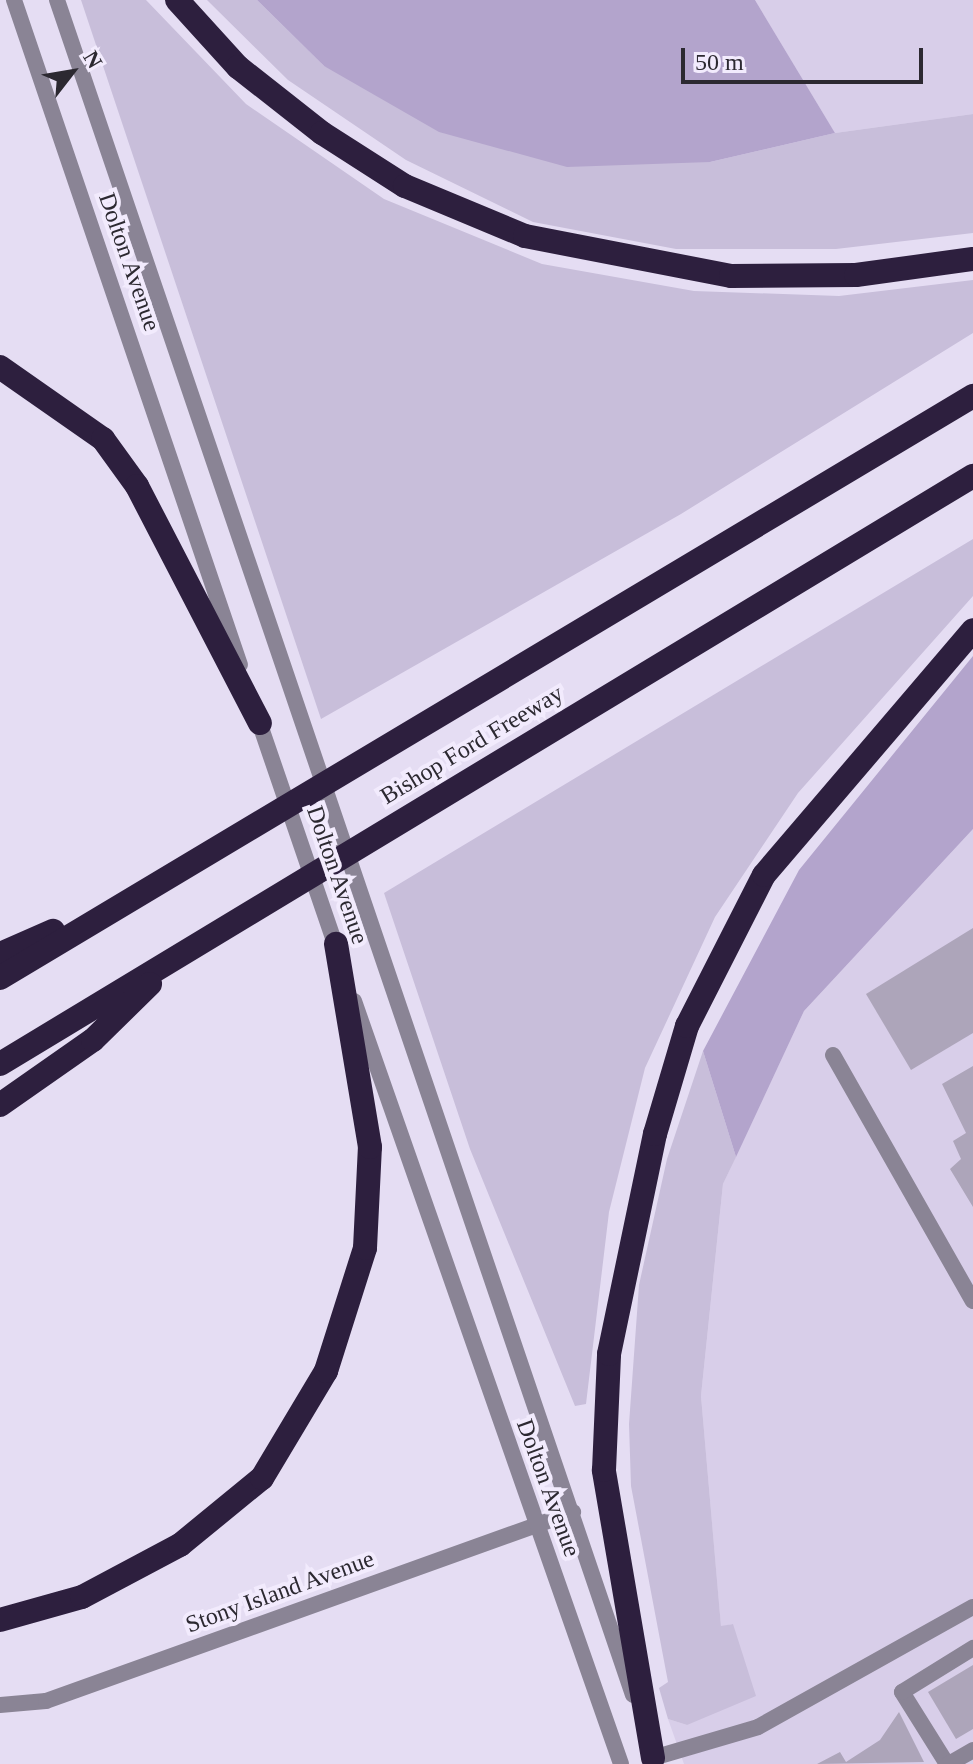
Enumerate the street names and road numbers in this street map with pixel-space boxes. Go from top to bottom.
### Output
street label: Dolton Avenue [92,189,166,335]
street label: Bishop Ford Freeway [375,679,569,811]
street label: Dolton Avenue [300,802,374,948]
street label: Dolton Avenue [510,1415,586,1561]
street label: Stony Island Avenue [181,1544,379,1640]

